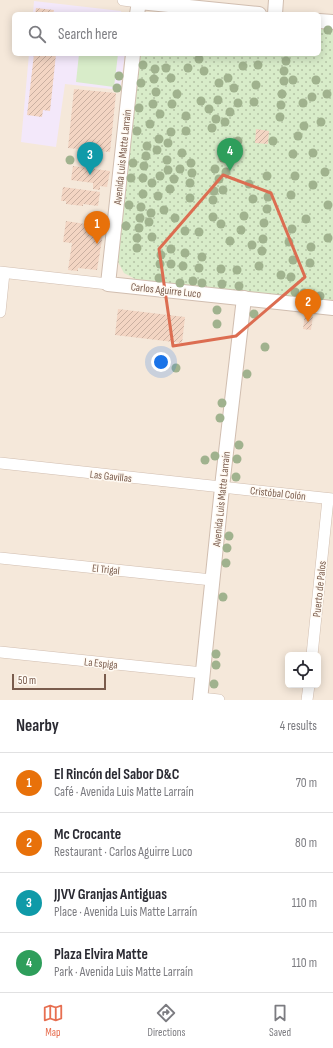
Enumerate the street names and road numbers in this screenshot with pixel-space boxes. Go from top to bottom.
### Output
street label: Avenida Luis Matte Larraín [111,108,134,206]
street label: Carlos Aguirre Luco [130,280,202,301]
street label: Avenida Luis Matte Larraín [210,450,233,548]
street label: Las Gavillas [89,468,133,485]
street label: Cristóbal Colón [249,484,307,503]
street label: Puerto de Palos [310,560,329,618]
street label: El Trigal [91,562,120,577]
street label: La Espiga [84,655,118,672]

